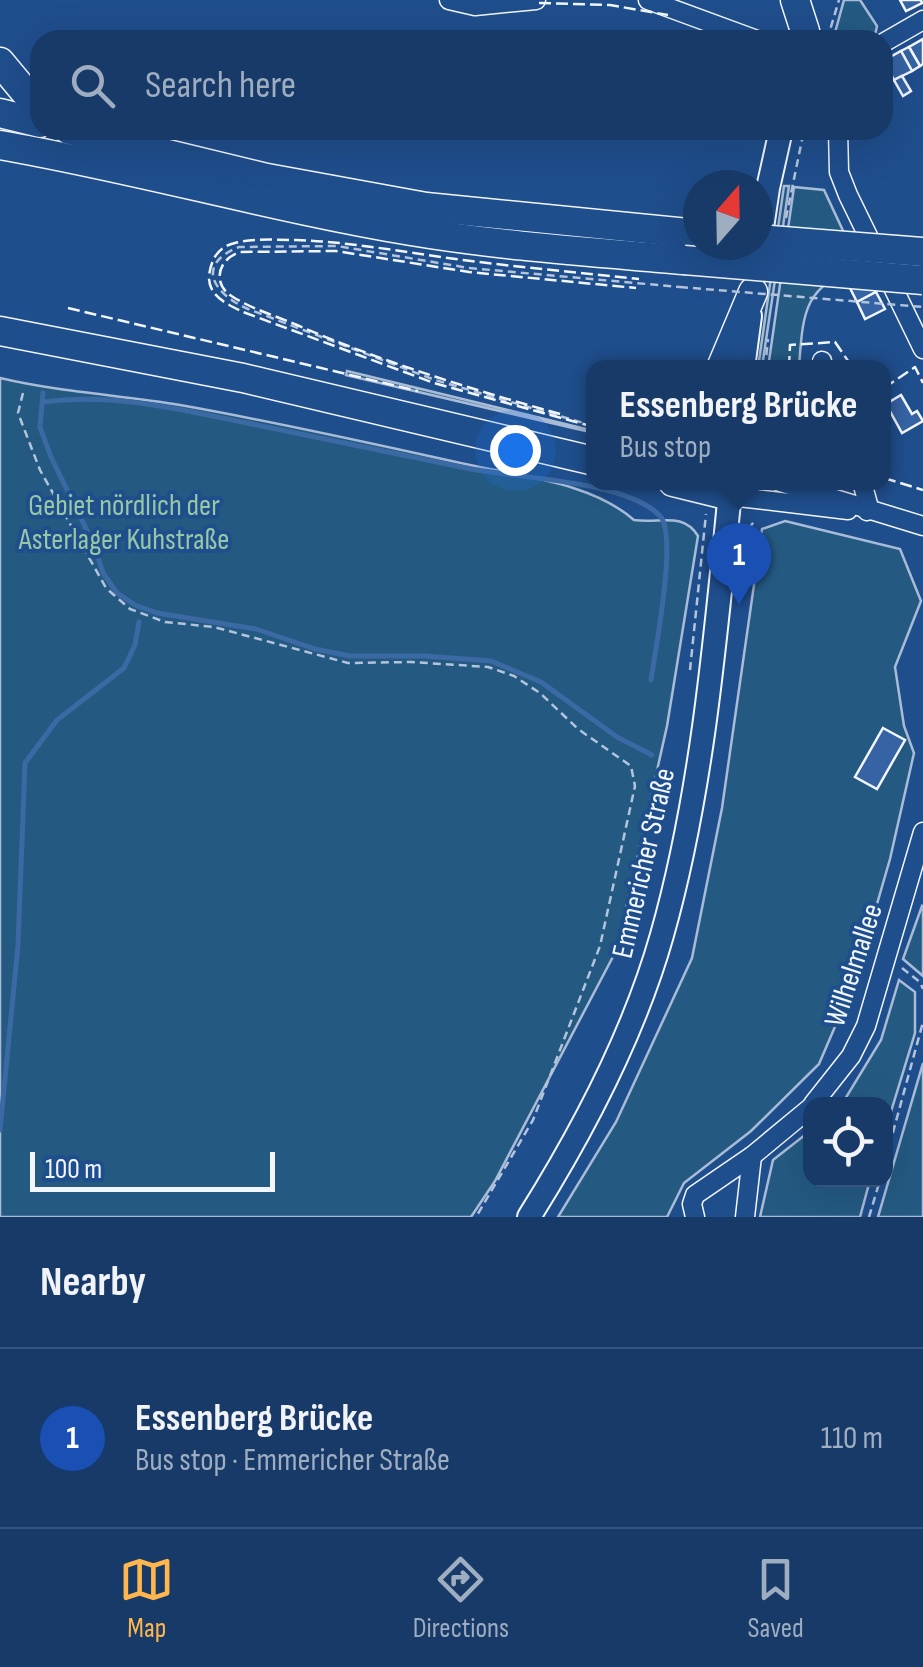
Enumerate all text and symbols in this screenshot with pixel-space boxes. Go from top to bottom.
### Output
search box [30,30,893,140]
icon: search [65,58,120,113]
text: Search here [145,63,296,108]
north arrow [683,170,773,260]
popup [586,360,891,490]
text: Essenberg Brücke [619,383,858,428]
your location [490,425,541,476]
text: Bus stop [619,428,711,467]
park label: Gebiet nördlich der Asterlager Kuhstraße [18,488,229,558]
pin: 1 [706,522,772,605]
street label: Emmericher Straße [605,765,683,962]
street label: Wilhelmallee [817,899,891,1031]
map controls [803,1097,893,1187]
button: locate [803,1097,893,1187]
scale bar [30,1147,275,1192]
text: 100 m [45,1153,102,1186]
text: Nearby [40,1257,146,1308]
text: Essenberg Brücke [135,1396,373,1441]
text: 1 [66,1419,79,1458]
text: 110 m [821,1419,883,1458]
text: Bus stop · Emmericher Straße [135,1441,450,1480]
tab: Map [119,1552,174,1645]
tab: Directions [413,1552,509,1645]
tab: Saved [748,1552,804,1645]

